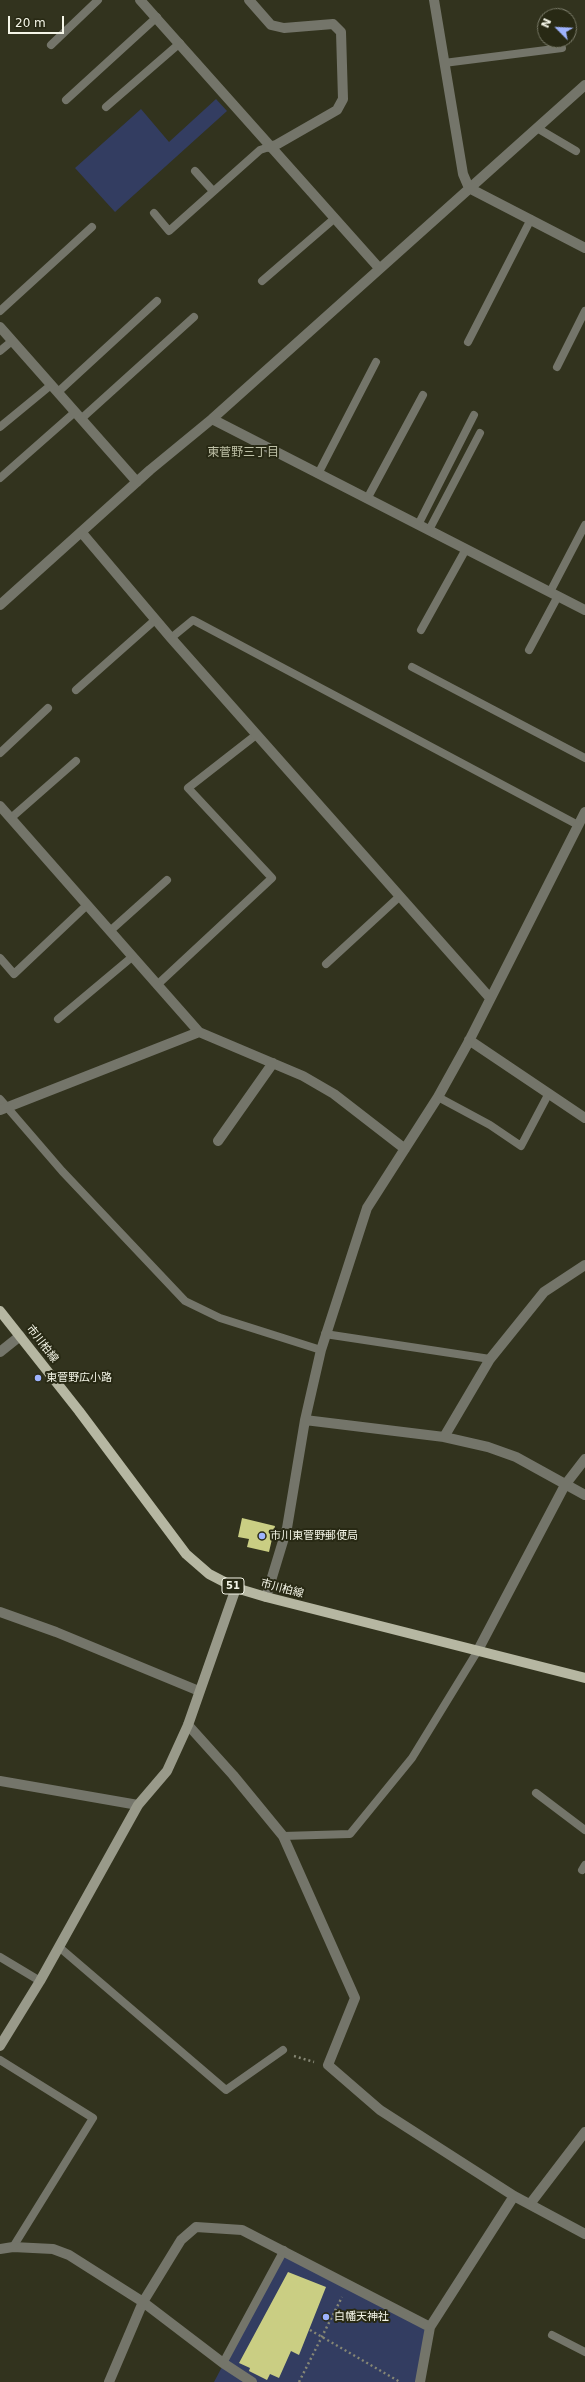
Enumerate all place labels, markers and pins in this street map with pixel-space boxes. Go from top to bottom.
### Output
place label: 東菅野広小路 [46,1371,112,1385]
marker: 東菅野広小路 [33,1373,43,1383]
place label: 市川東菅野郵便局 [270,1529,358,1543]
marker: 市川東菅野郵便局 [257,1531,267,1541]
place label: 白幡天神社 [334,2310,389,2324]
marker: 白幡天神社 [321,2312,331,2322]

